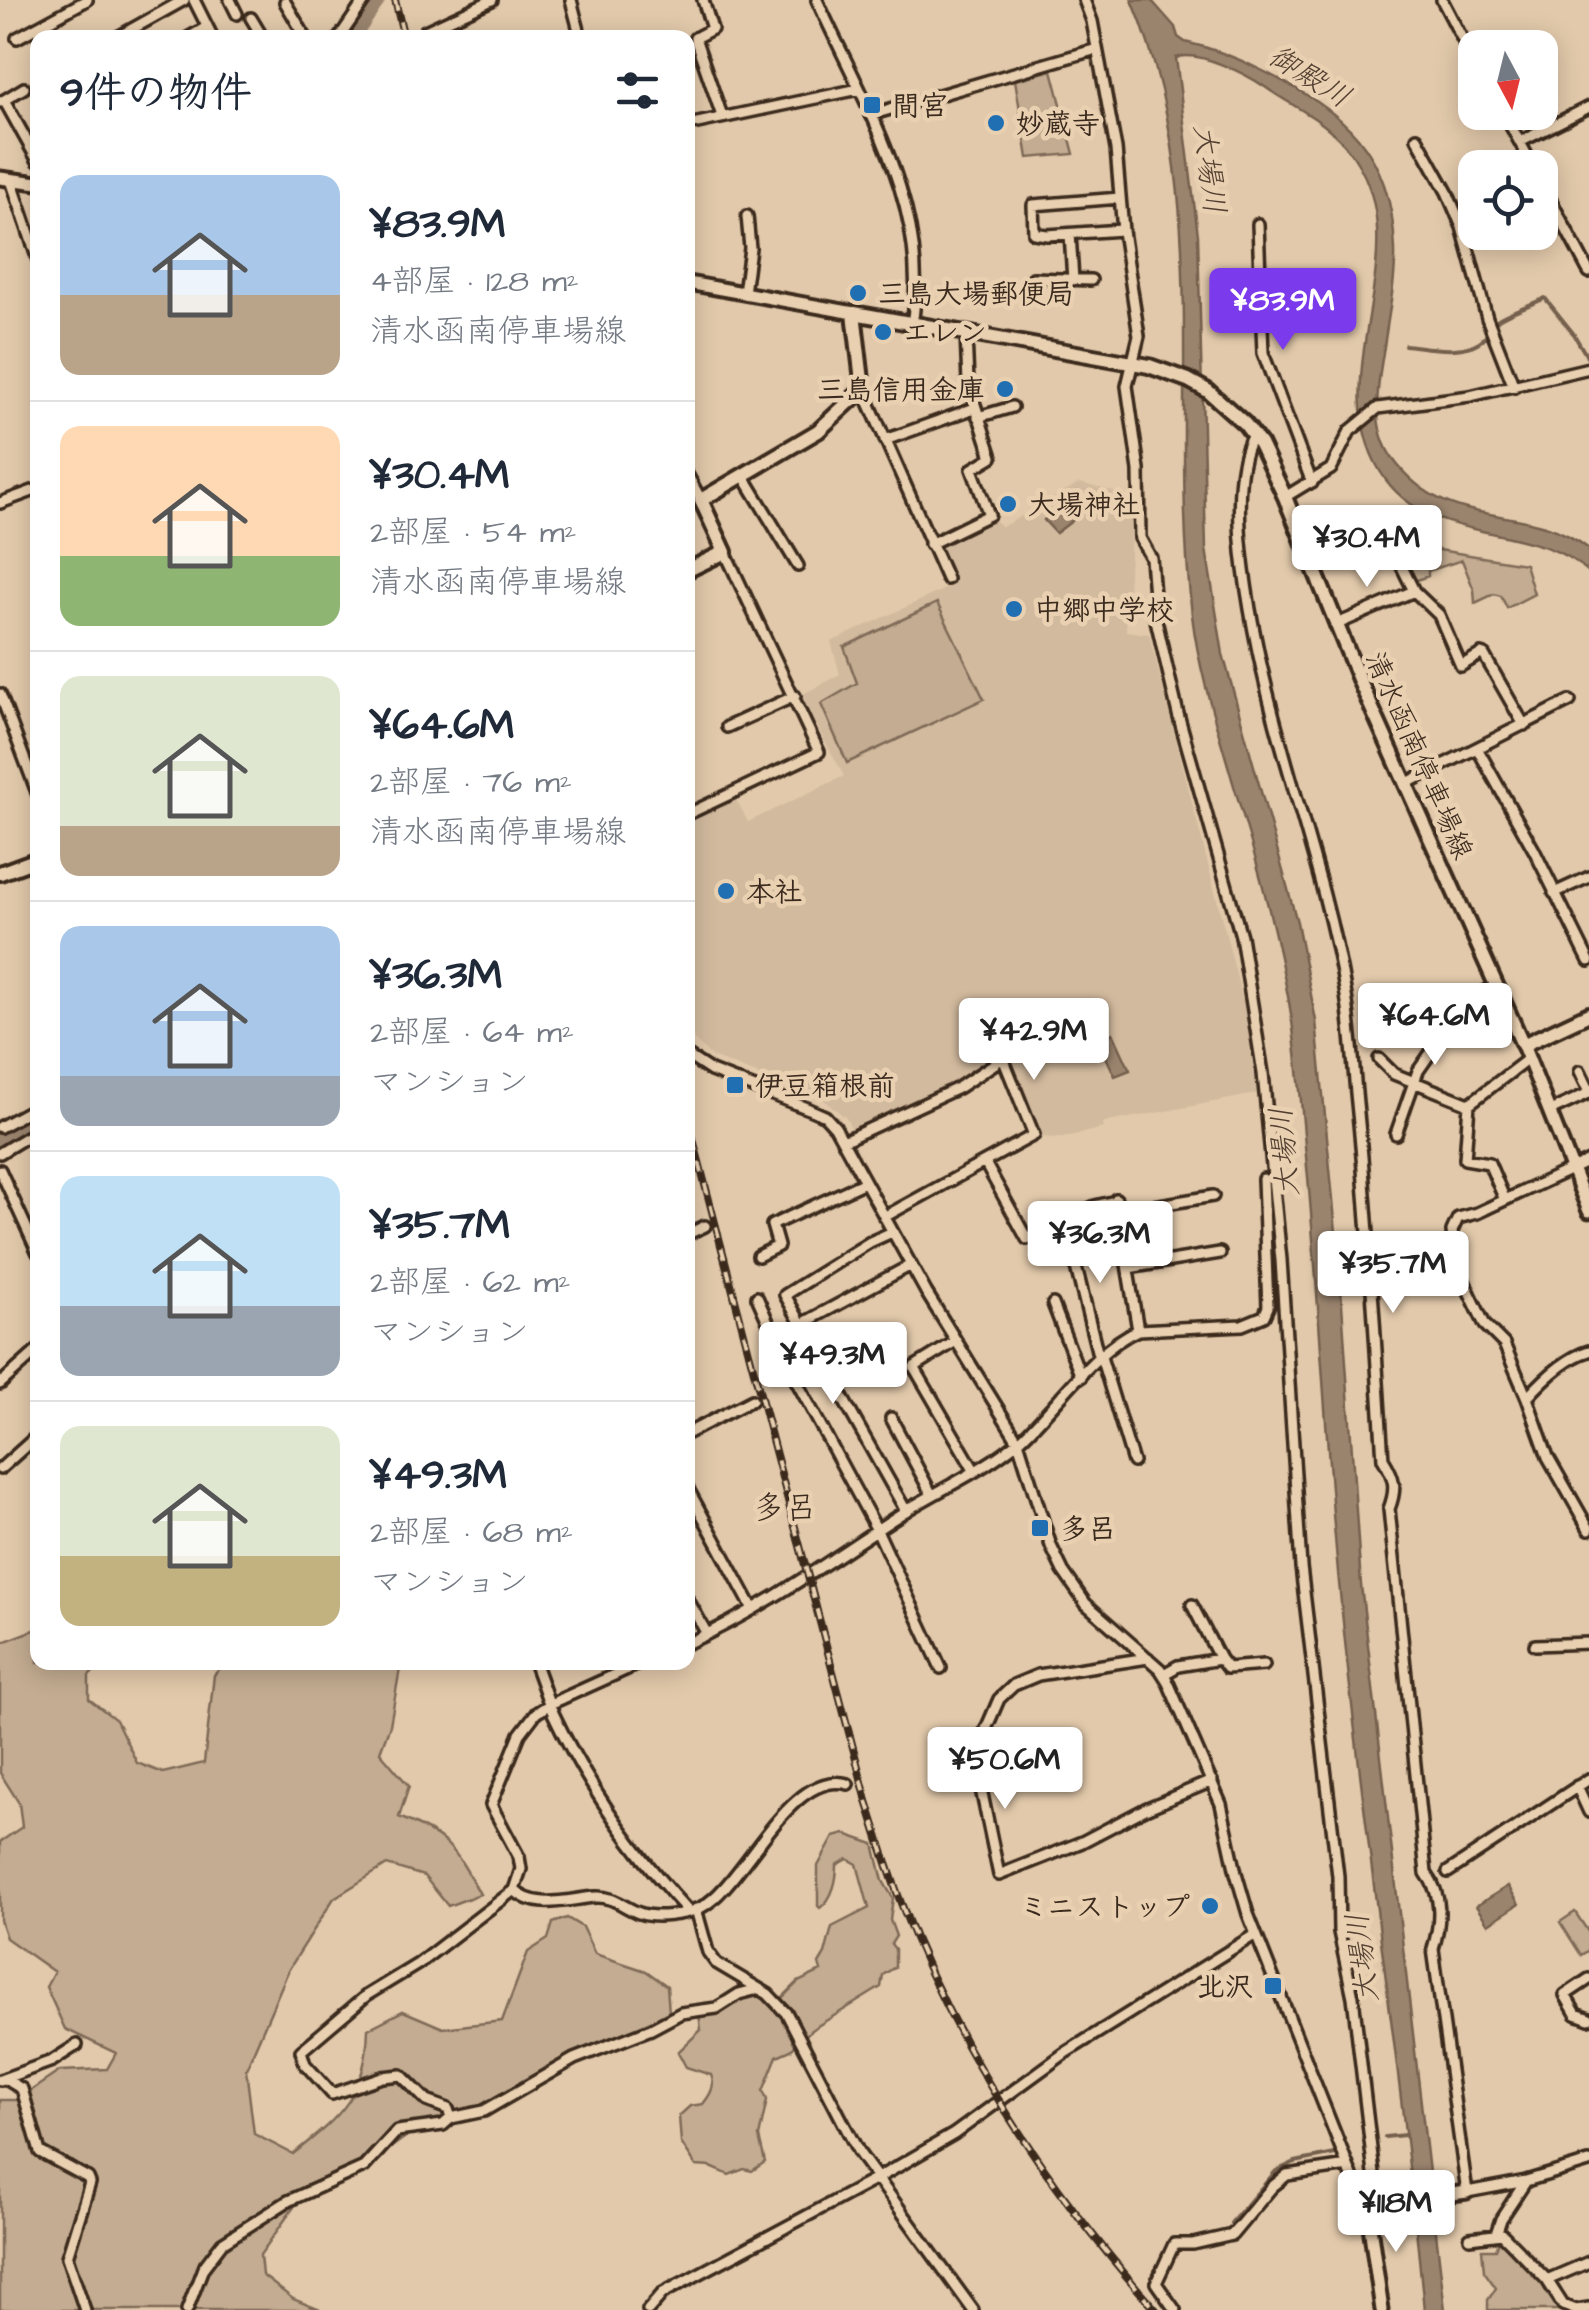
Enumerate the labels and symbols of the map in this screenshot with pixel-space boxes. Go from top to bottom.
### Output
north arrow [1458,30,1558,130]
water label: 御殿川 [1260,35,1359,119]
place label: 間宮 [892,87,948,126]
marker: 間宮 [861,94,883,116]
place label: 妙蔵寺 [1016,105,1100,144]
marker: 妙蔵寺 [985,112,1007,134]
water label: 大場川 [1183,122,1235,216]
pin: ¥83.9M [1202,268,1364,353]
place label: 三島大場郵便局 [878,275,1074,314]
marker: 三島大場郵便局 [847,282,869,304]
place label: エレン [903,314,987,353]
marker: エレン [872,321,894,343]
place label: 三島信用金庫 [817,371,985,410]
marker: 三島信用金庫 [994,378,1016,400]
place label: 大場神社 [1028,486,1140,525]
marker: 大場神社 [997,493,1019,515]
pin: ¥30.4M [1286,505,1448,590]
place label: 中郷中学校 [1034,591,1174,630]
marker: 中郷中学校 [1003,598,1025,620]
street label: 清水函南停車場線 [1355,645,1482,866]
place label: 本社 [746,873,802,912]
marker: 本社 [715,880,737,902]
pin: ¥64.6M [1354,983,1516,1068]
pin: ¥42.9M [953,998,1115,1083]
place label: 伊豆箱根前 [755,1067,895,1106]
marker: 伊豆箱根前 [724,1074,746,1096]
water label: 大場川 [1260,1105,1310,1199]
pin: ¥36.3M [1019,1201,1181,1286]
pin: ¥35.7M [1312,1231,1474,1316]
pin: ¥49.3M [752,1322,914,1407]
district label: 多呂 [753,1486,817,1531]
place label: 多呂 [1060,1510,1116,1549]
marker: 多呂 [1029,1517,1051,1539]
pin: ¥50.6M [924,1727,1086,1812]
place label: ミニストップ [1019,1888,1190,1927]
marker: ミニストップ [1199,1895,1221,1917]
water label: 大場川 [1337,1911,1389,2005]
place label: 北沢 [1197,1968,1253,2007]
marker: 北沢 [1262,1975,1284,1997]
pin: ¥118M [1326,2170,1466,2255]

